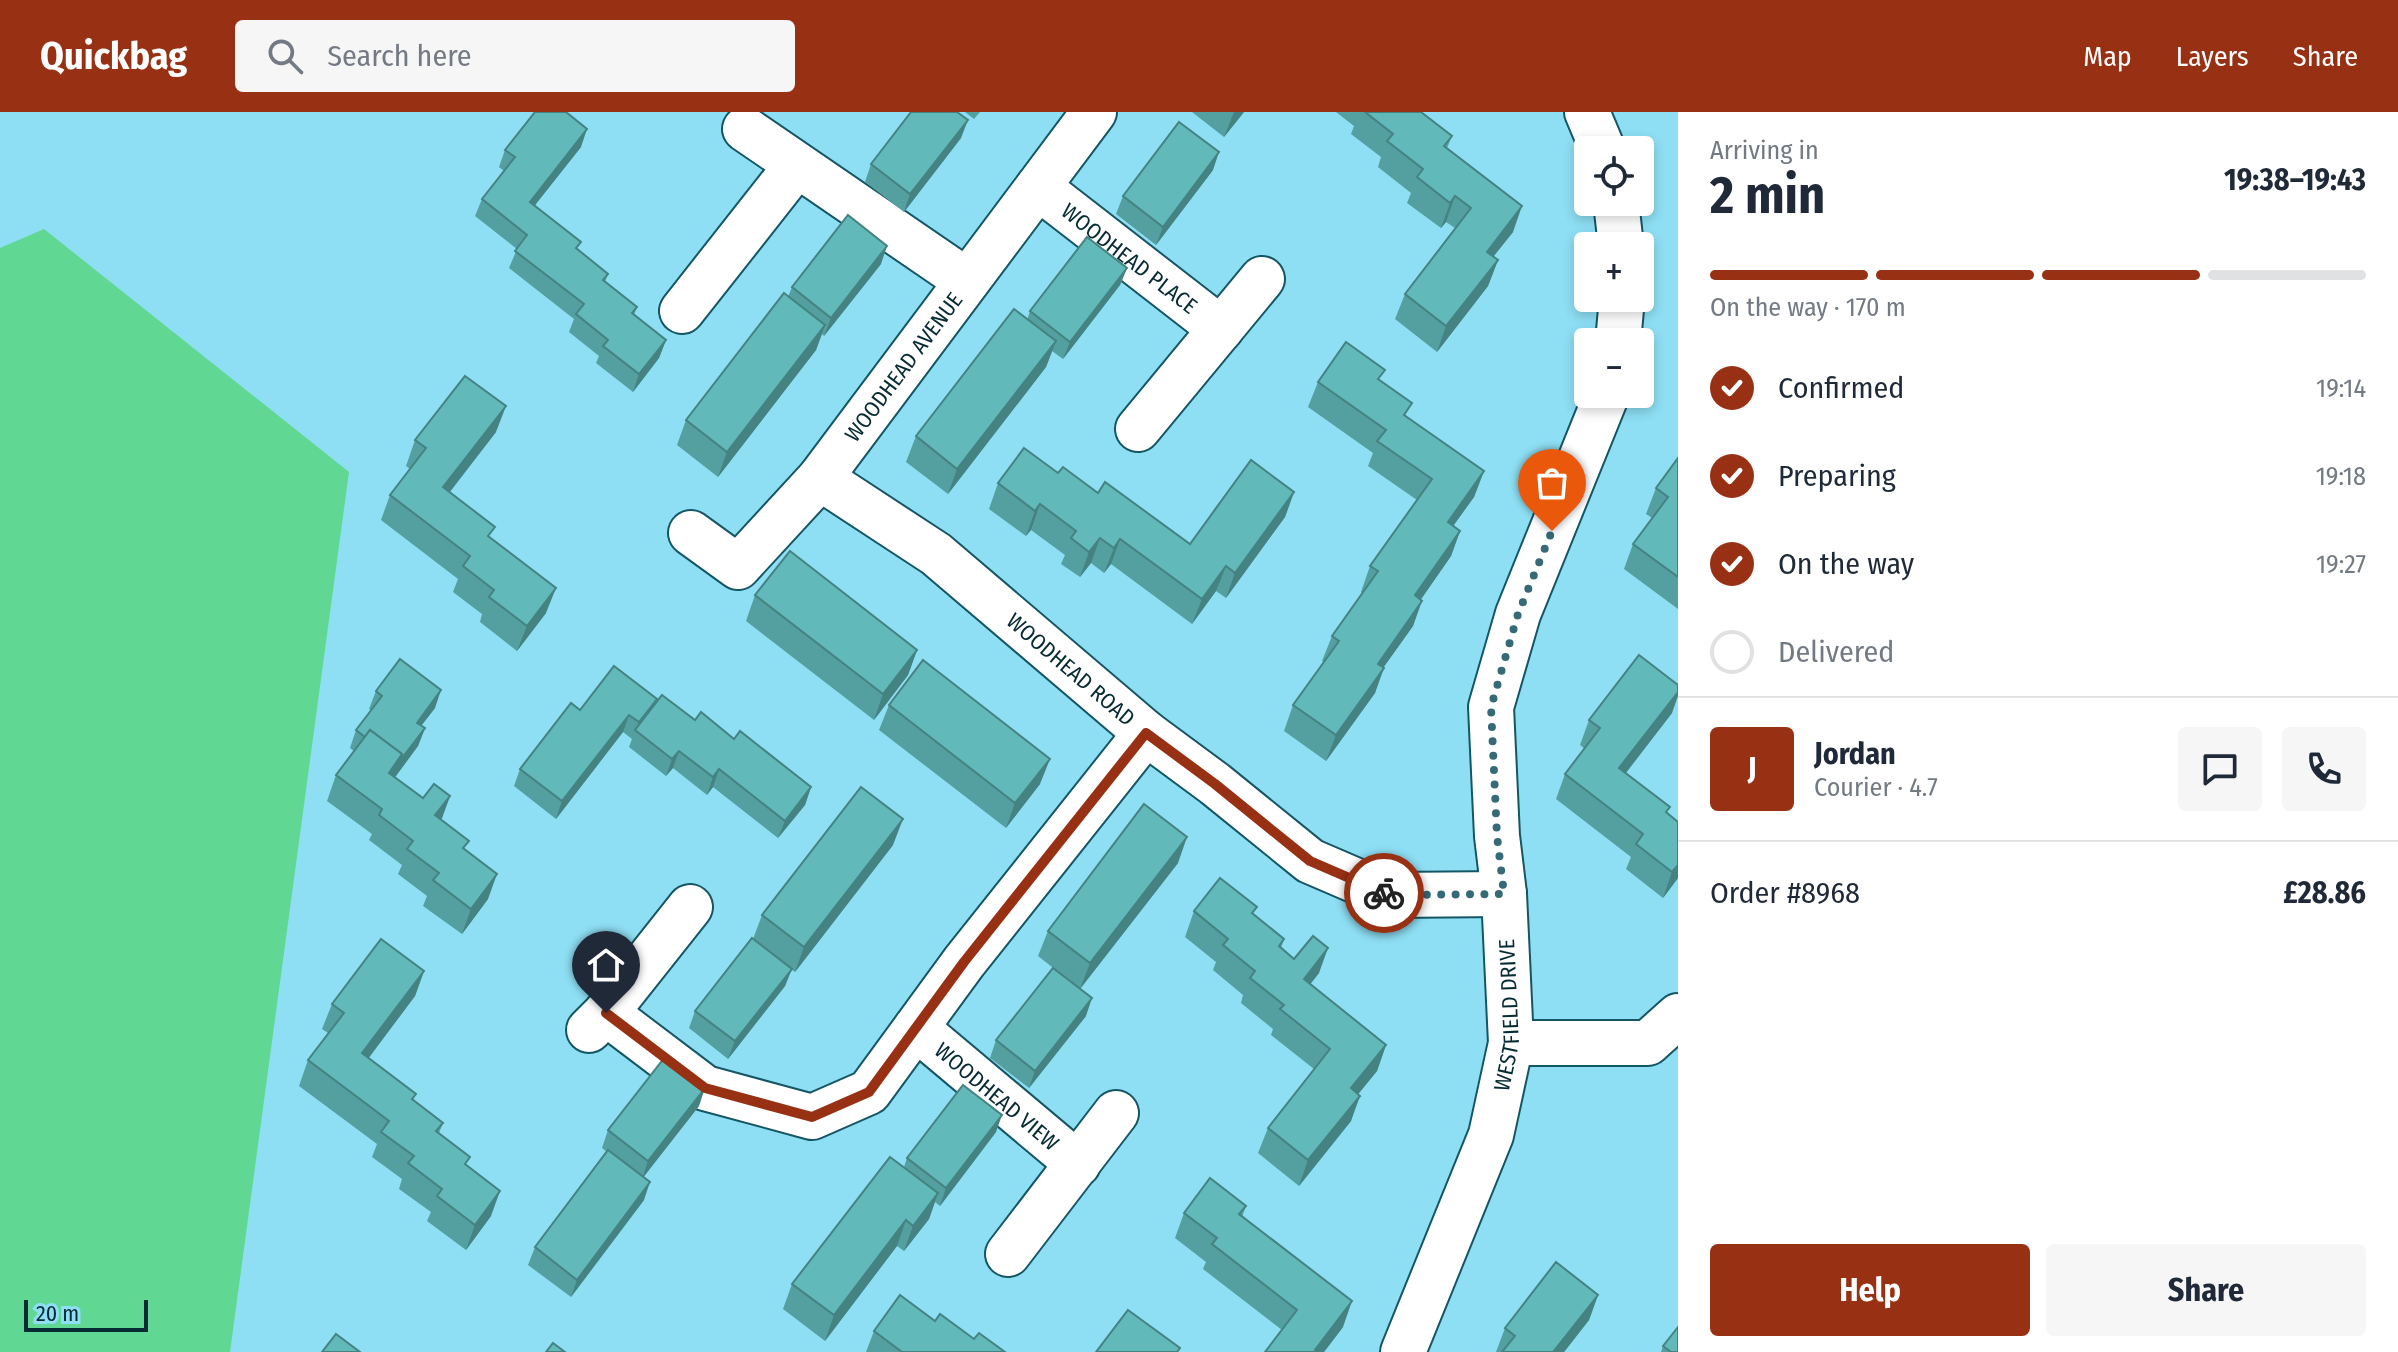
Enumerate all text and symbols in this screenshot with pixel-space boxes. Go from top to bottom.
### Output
search box [235,20,795,92]
text: Quickbag [40,33,187,79]
icon: search [263,34,307,78]
text: Search here [327,38,472,74]
text: Map [2083,40,2132,73]
text: Layers [2176,40,2249,73]
text: Share [2293,40,2358,73]
text: Arriving in [1710,135,1819,166]
map controls [1574,136,1654,408]
button: locate [1574,136,1654,216]
text: 19:38–19:43 [2224,162,2366,198]
text: 2 min [1710,164,1825,227]
street label: WOODHEAD PLACE [1056,197,1203,319]
button: + [1574,232,1654,312]
street label: WOODHEAD AVENUE [839,287,968,447]
text: On the way · 170 m [1710,292,1906,323]
button: − [1574,328,1654,408]
icon: check [1710,366,1754,410]
text: Confirmed [1778,370,1904,406]
text: 19:14 [2316,373,2366,404]
pin [1518,449,1586,531]
icon: check [1710,454,1754,498]
text: Preparing [1778,458,1896,494]
icon: bag [1530,461,1574,505]
text: 19:18 [2316,461,2366,492]
icon: check [1710,542,1754,586]
text: On the way [1778,546,1914,582]
text: 19:27 [2316,549,2366,580]
street label: WOODHEAD ROAD [1001,607,1141,731]
text: Delivered [1778,634,1894,670]
button: chat [2178,727,2262,811]
button: phone [2282,727,2366,811]
text: Jordan [1814,736,1896,772]
text: J [1748,751,1756,787]
text: Courier · 4.7 [1814,772,1938,803]
courier [1344,853,1424,933]
icon: bike [1362,871,1406,915]
text: Order #8968 [1710,875,1860,911]
text: £28.86 [2283,875,2366,911]
pin [572,931,640,1013]
street label: WESTFIELD DRIVE [1487,938,1525,1093]
icon: home [584,943,628,987]
street label: WOODHEAD VIEW [930,1036,1065,1156]
button: Help [1710,1244,2030,1336]
button: Share [2046,1244,2366,1336]
scale bar [24,1296,148,1332]
text: 20 m [36,1300,79,1327]

